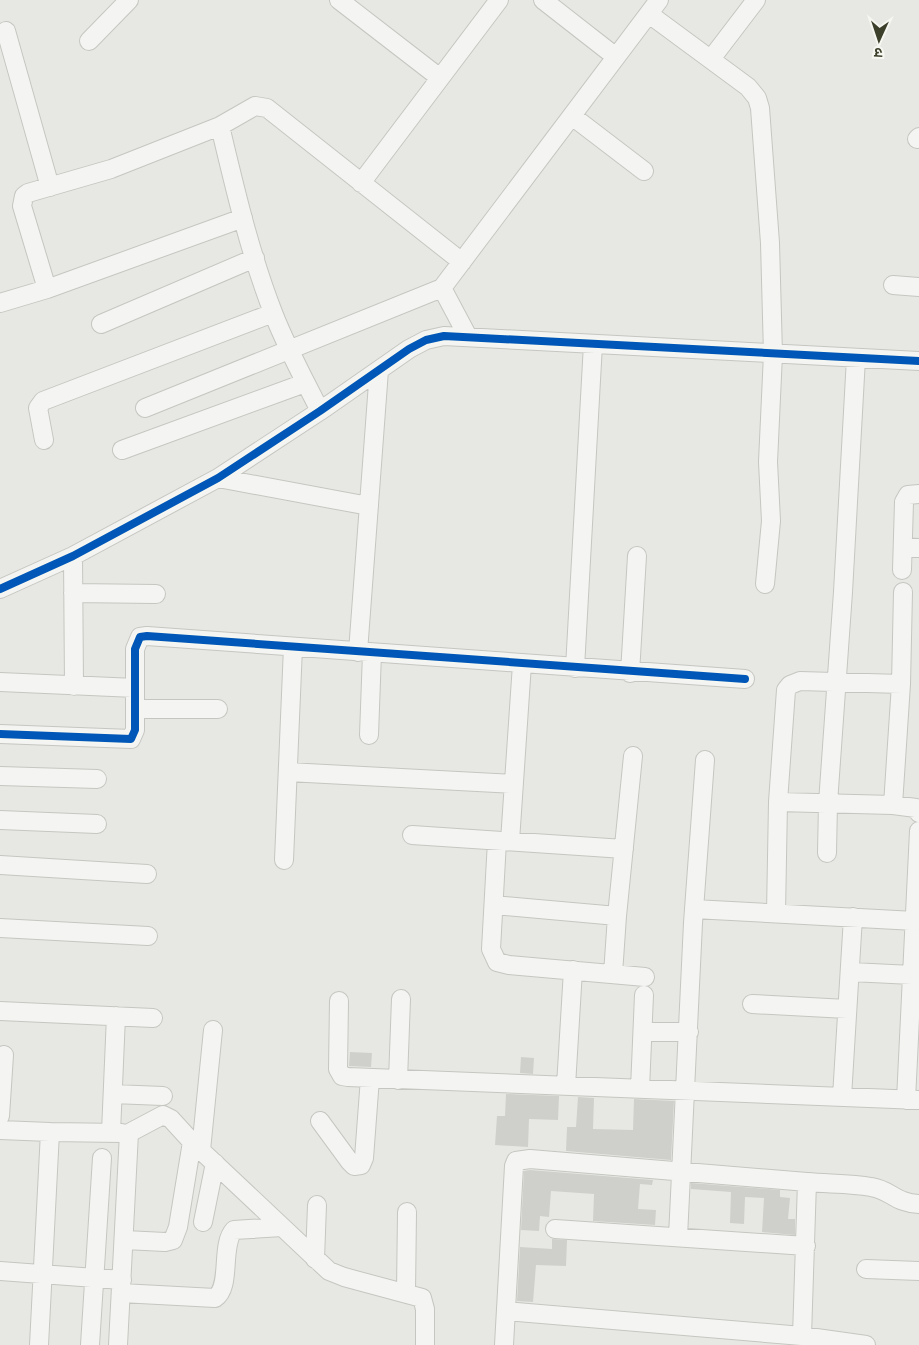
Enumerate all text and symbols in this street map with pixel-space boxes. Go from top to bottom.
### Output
north arrow [854,15,904,65]
text: उ [873,45,883,62]

